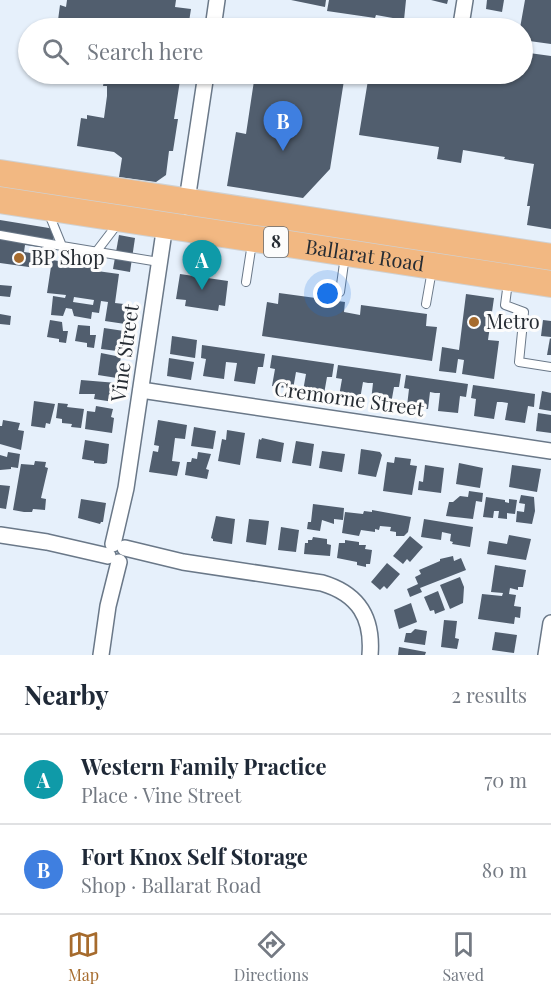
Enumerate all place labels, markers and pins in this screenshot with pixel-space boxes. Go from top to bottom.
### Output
pin: B [264,102,302,151]
pin: A [182,240,222,290]
place label: BP Shop [31,243,105,270]
marker: BP Shop [12,251,26,265]
place label: Metro [486,307,540,334]
marker: Metro [467,315,481,329]

